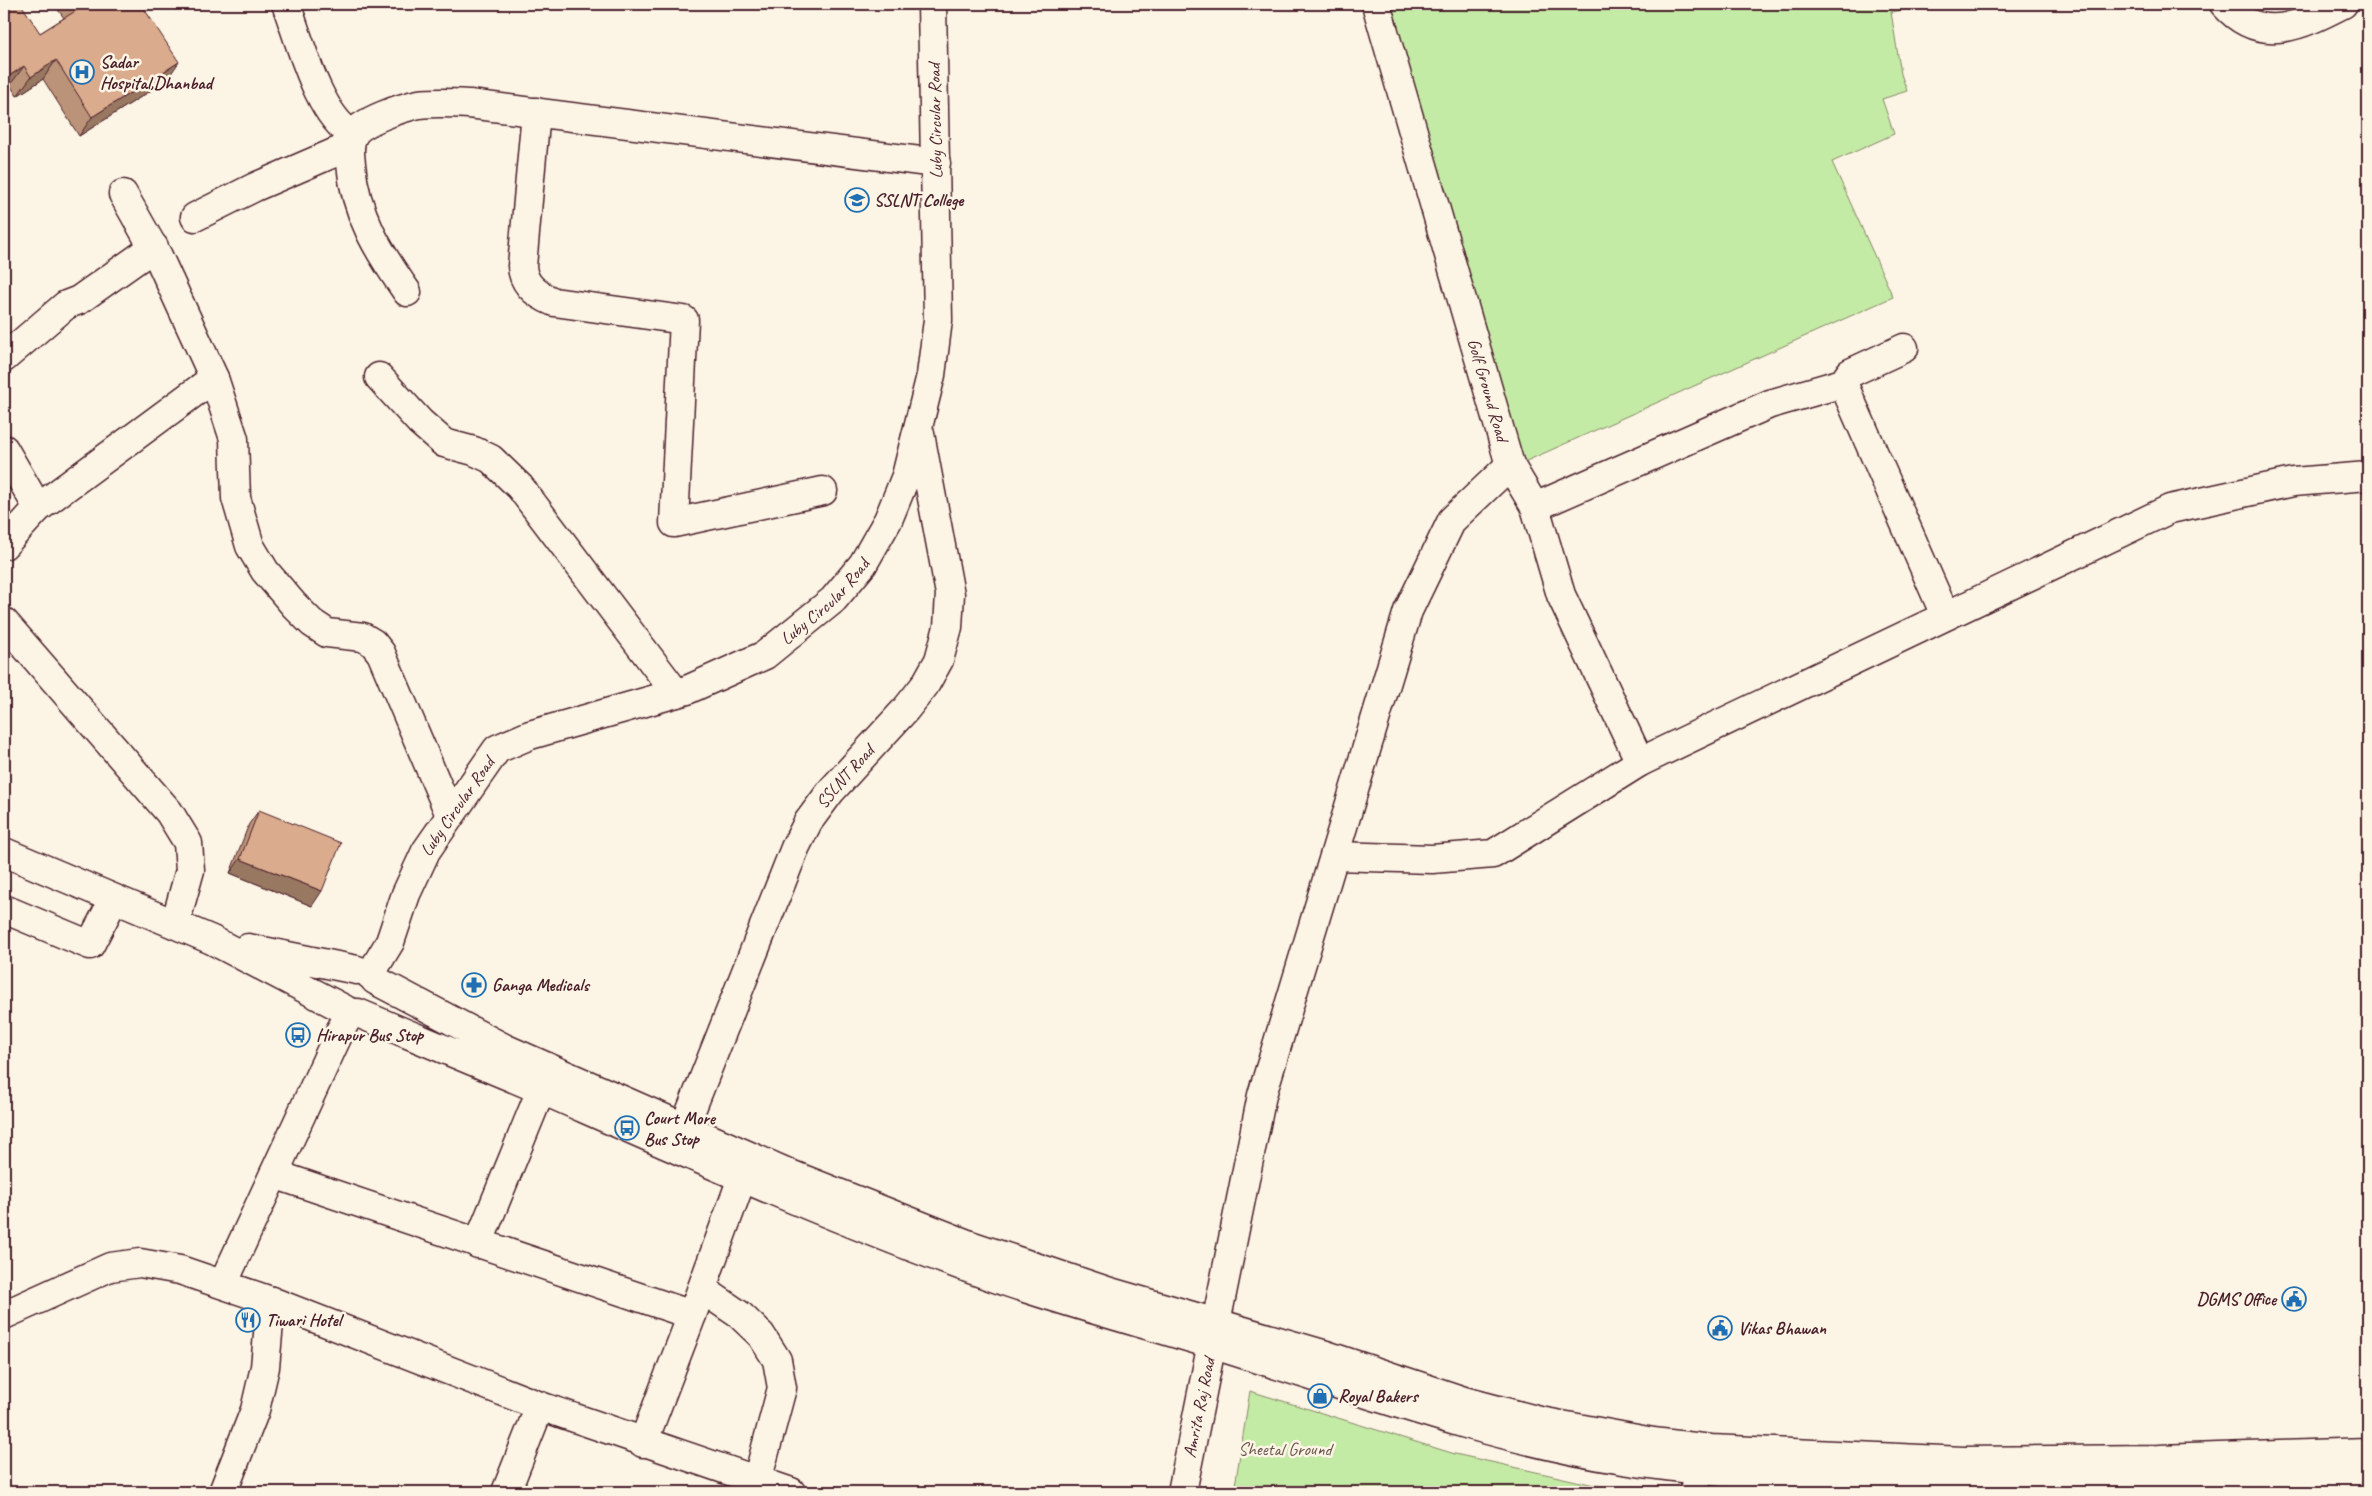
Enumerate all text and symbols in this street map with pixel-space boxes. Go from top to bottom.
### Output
place label: Sadar Hospital,Dhanbad [100,51,215,94]
hospital icon: Sadar Hospital,Dhanbad [69,59,95,85]
street label: Luby Circular Road [923,60,947,179]
school or university icon: SSLNT College [844,187,870,213]
place label: SSLNT College [874,189,965,211]
street label: Golf Ground Road [1463,336,1514,447]
street label: Luby Circular Road [776,553,876,649]
street label: SSLNT Road [811,738,881,813]
street label: Luby Circular Road [415,750,501,860]
pharmacy icon: Ganga Medicals [461,972,487,998]
place label: Ganga Medicals [492,974,591,996]
bus stop icon: Hirapur Bus Stop [285,1022,311,1048]
place label: Hirapur Bus Stop [316,1024,424,1046]
place label: Court More Bus Stop [644,1107,717,1150]
bus stop icon: Court More Bus Stop [614,1115,640,1141]
public building icon: DGMS Office [2281,1286,2307,1312]
place label: DGMS Office [2197,1288,2278,1310]
restaurant icon: Tiwari Hotel [235,1307,261,1333]
place label: Tiwari Hotel [266,1309,345,1331]
public building icon: Vikas Bhawan [1707,1315,1733,1341]
place label: Vikas Bhawan [1738,1317,1827,1339]
street label: Amrita Raj Road [1178,1353,1220,1459]
shop icon: Royal Bakers [1307,1383,1333,1409]
place label: Royal Bakers [1338,1385,1419,1407]
park label: Sheetal Ground [1238,1438,1335,1460]

